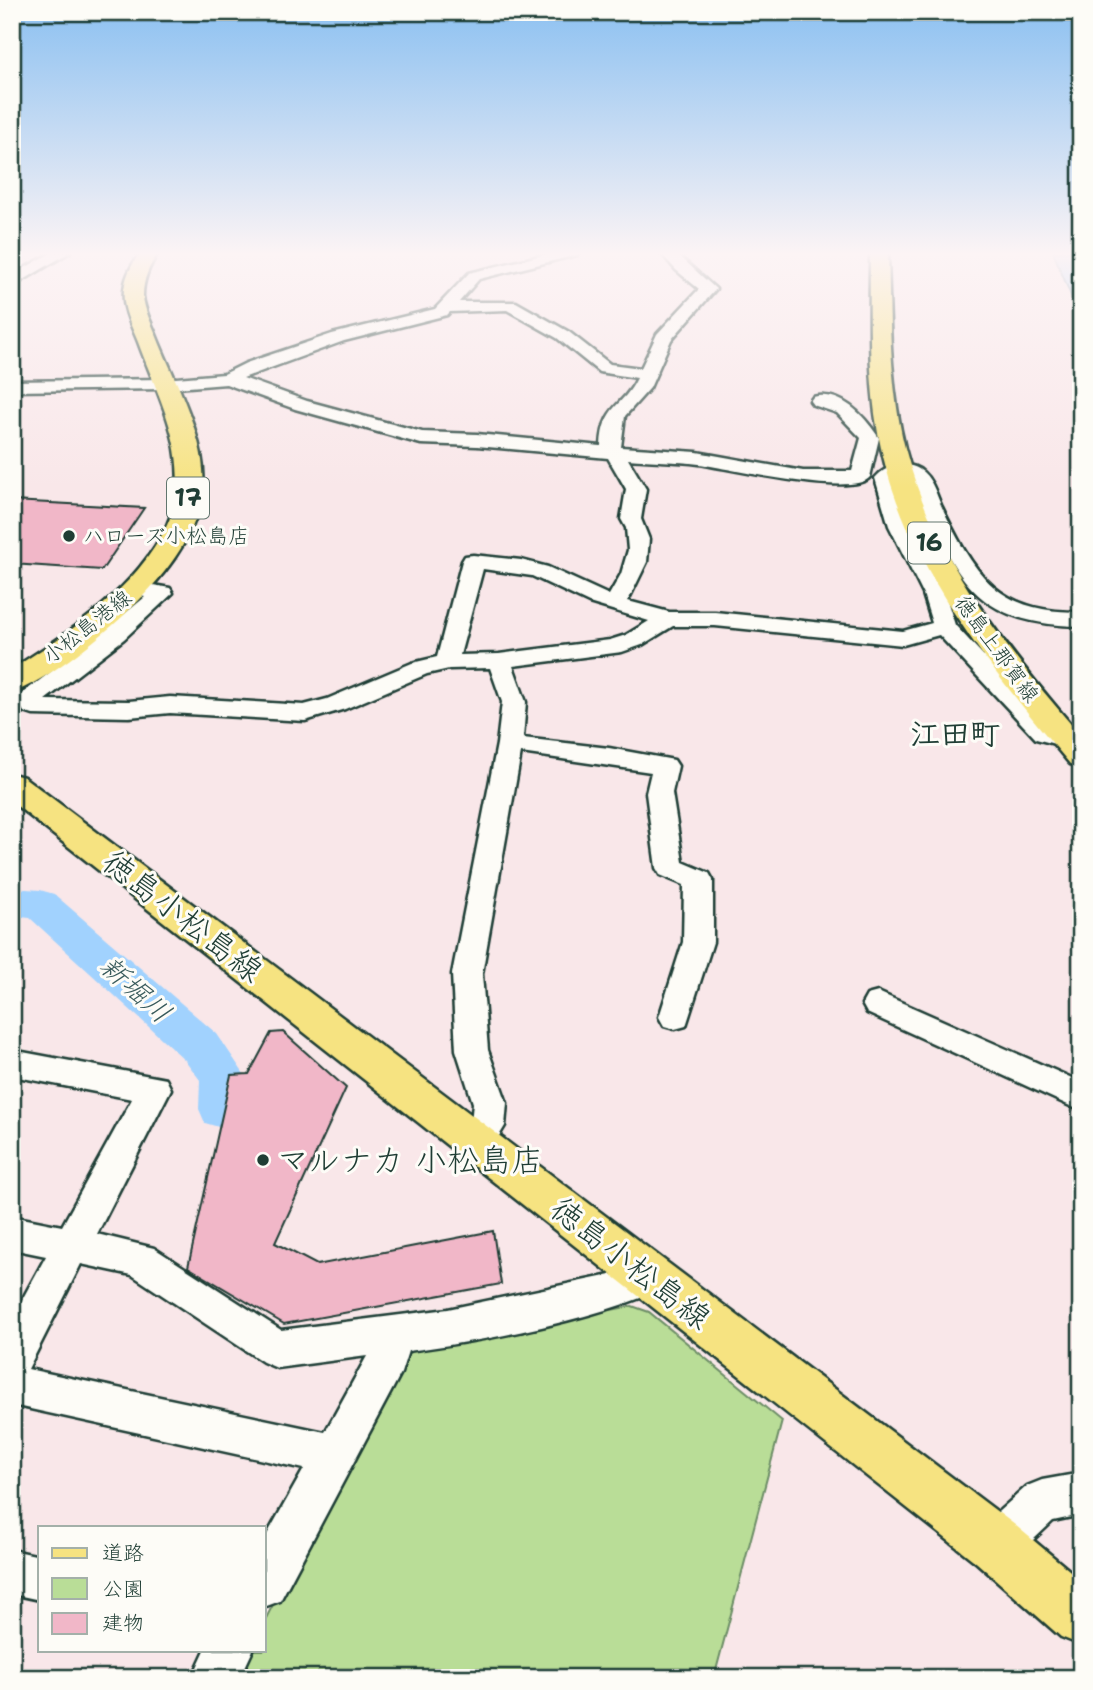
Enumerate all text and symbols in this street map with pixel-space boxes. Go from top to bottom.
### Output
road number: 17 [167,477,209,518]
place label: ハローズ小松島店 [83,522,249,550]
road number: 16 [908,522,950,564]
marker: ハローズ小松島店 [61,528,77,544]
street label: 小松島港線 [37,584,137,670]
street label: 徳島上那賀線 [949,590,1045,708]
district label: 江田町 [910,713,1000,754]
street label: 徳島小松島線 [94,840,272,992]
water label: 新堀川 [92,947,180,1031]
place label: マルナカ 小松島店 [277,1138,543,1181]
marker: マルナカ 小松島店 [255,1152,271,1168]
street label: 徳島小松島線 [542,1187,720,1339]
legend [38,1526,266,1652]
text: 道路 [102,1539,144,1567]
text: 公園 [102,1575,144,1603]
text: 建物 [102,1609,144,1637]

